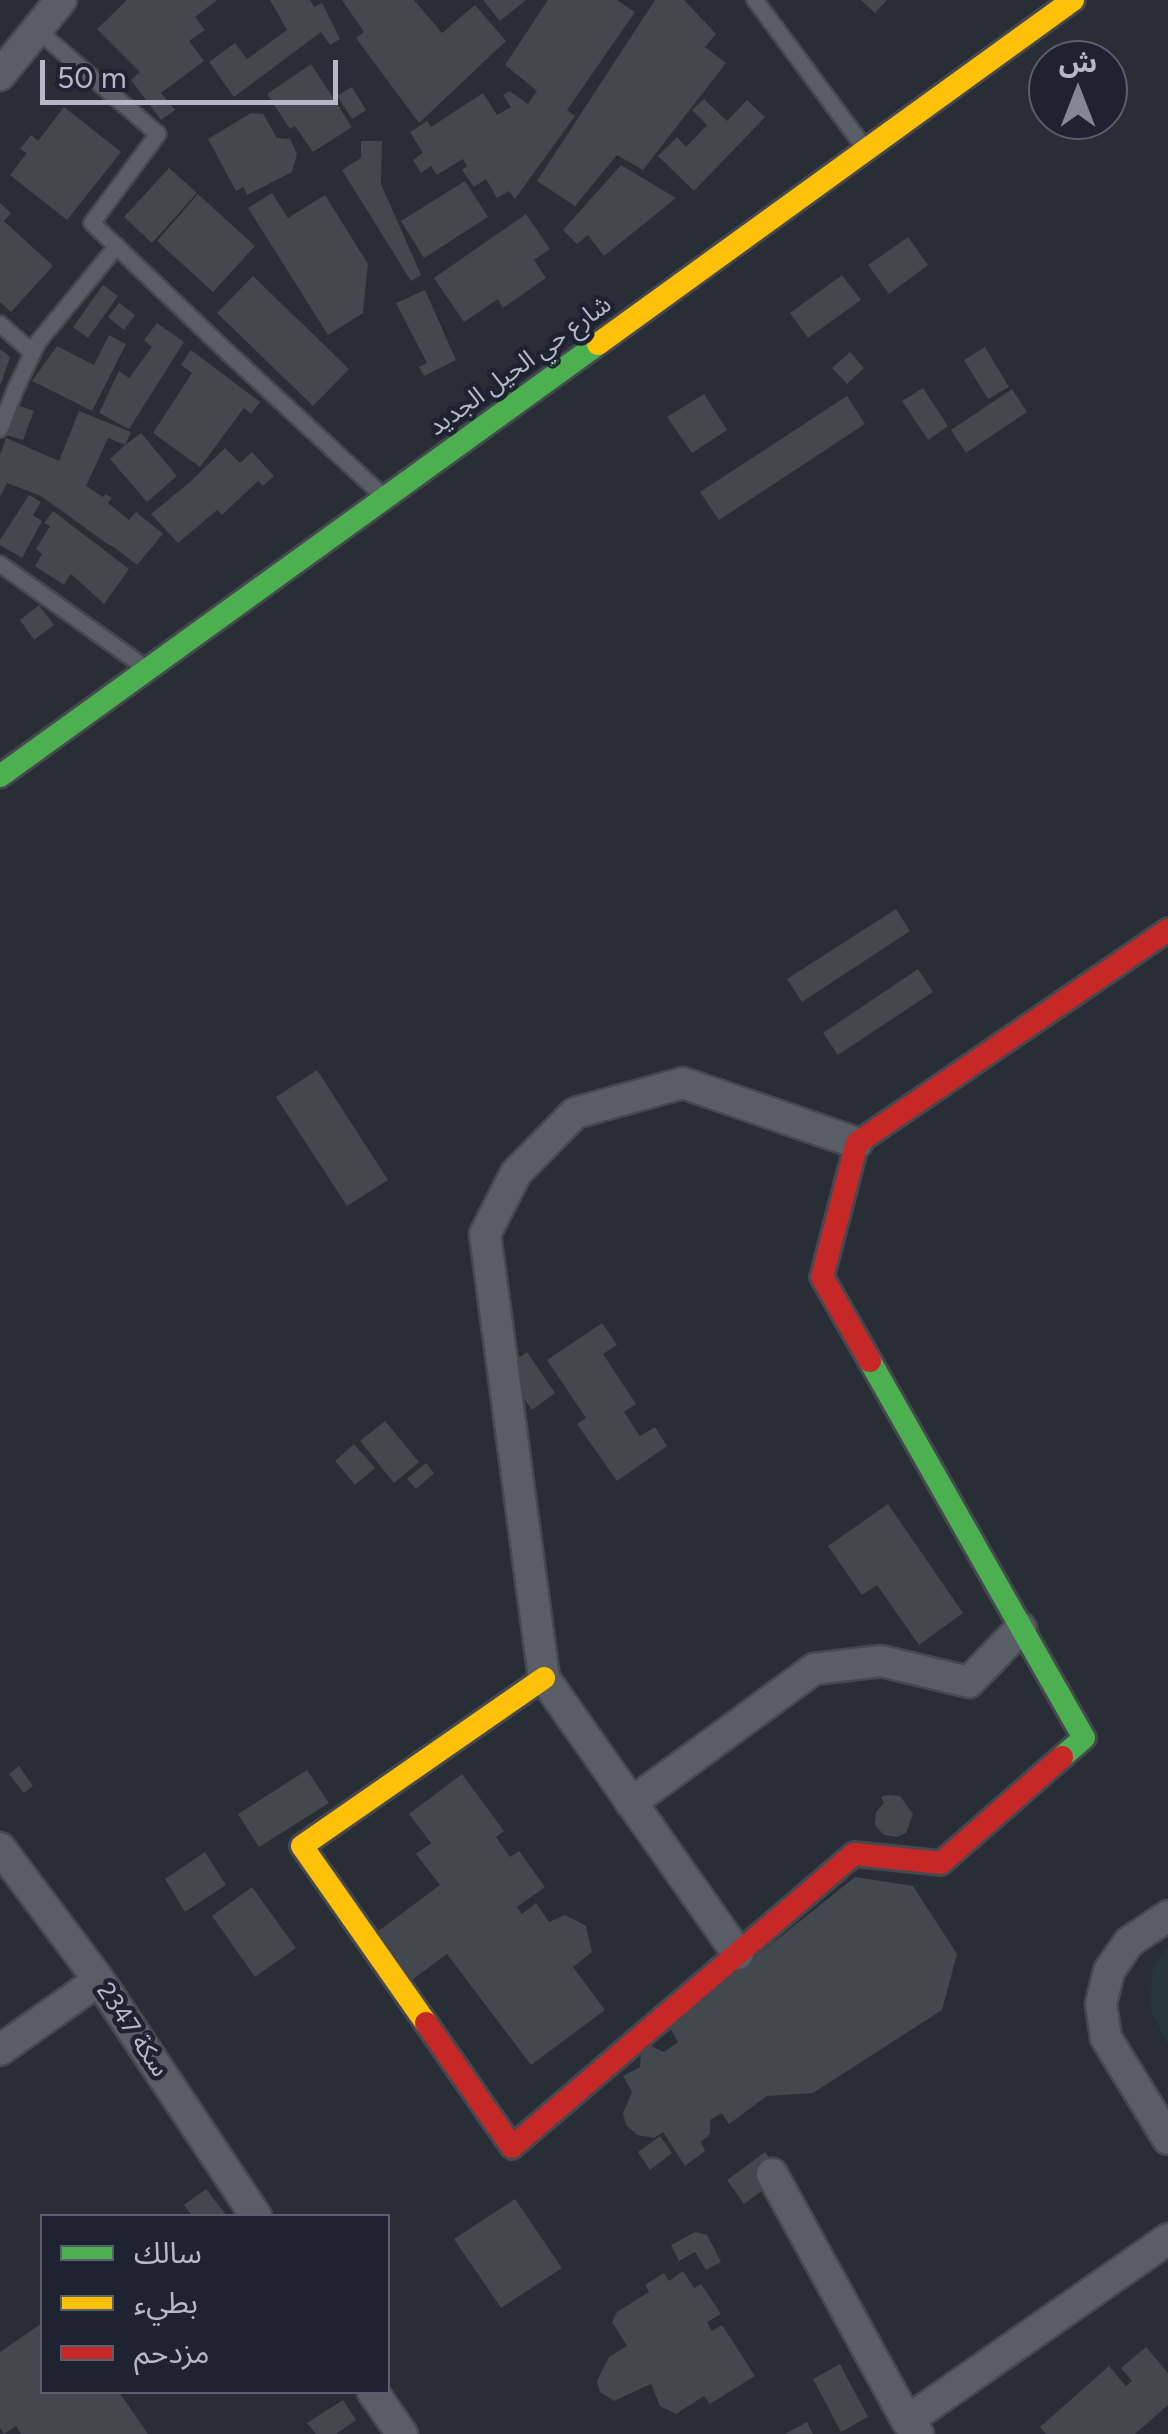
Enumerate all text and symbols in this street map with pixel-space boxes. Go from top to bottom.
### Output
scale bar [45,40,342,102]
north arrow [1028,40,1128,140]
text: ش [1059,45,1097,79]
text: 50 m [57,59,126,96]
street label: شارع حي الحيل الجديد [423,290,617,442]
street label: سكة 2347 [90,1977,174,2083]
legend [40,2214,390,2394]
text: سالك [134,2234,202,2271]
text: بطيء [134,2284,198,2321]
text: مزدحم [134,2334,210,2371]

